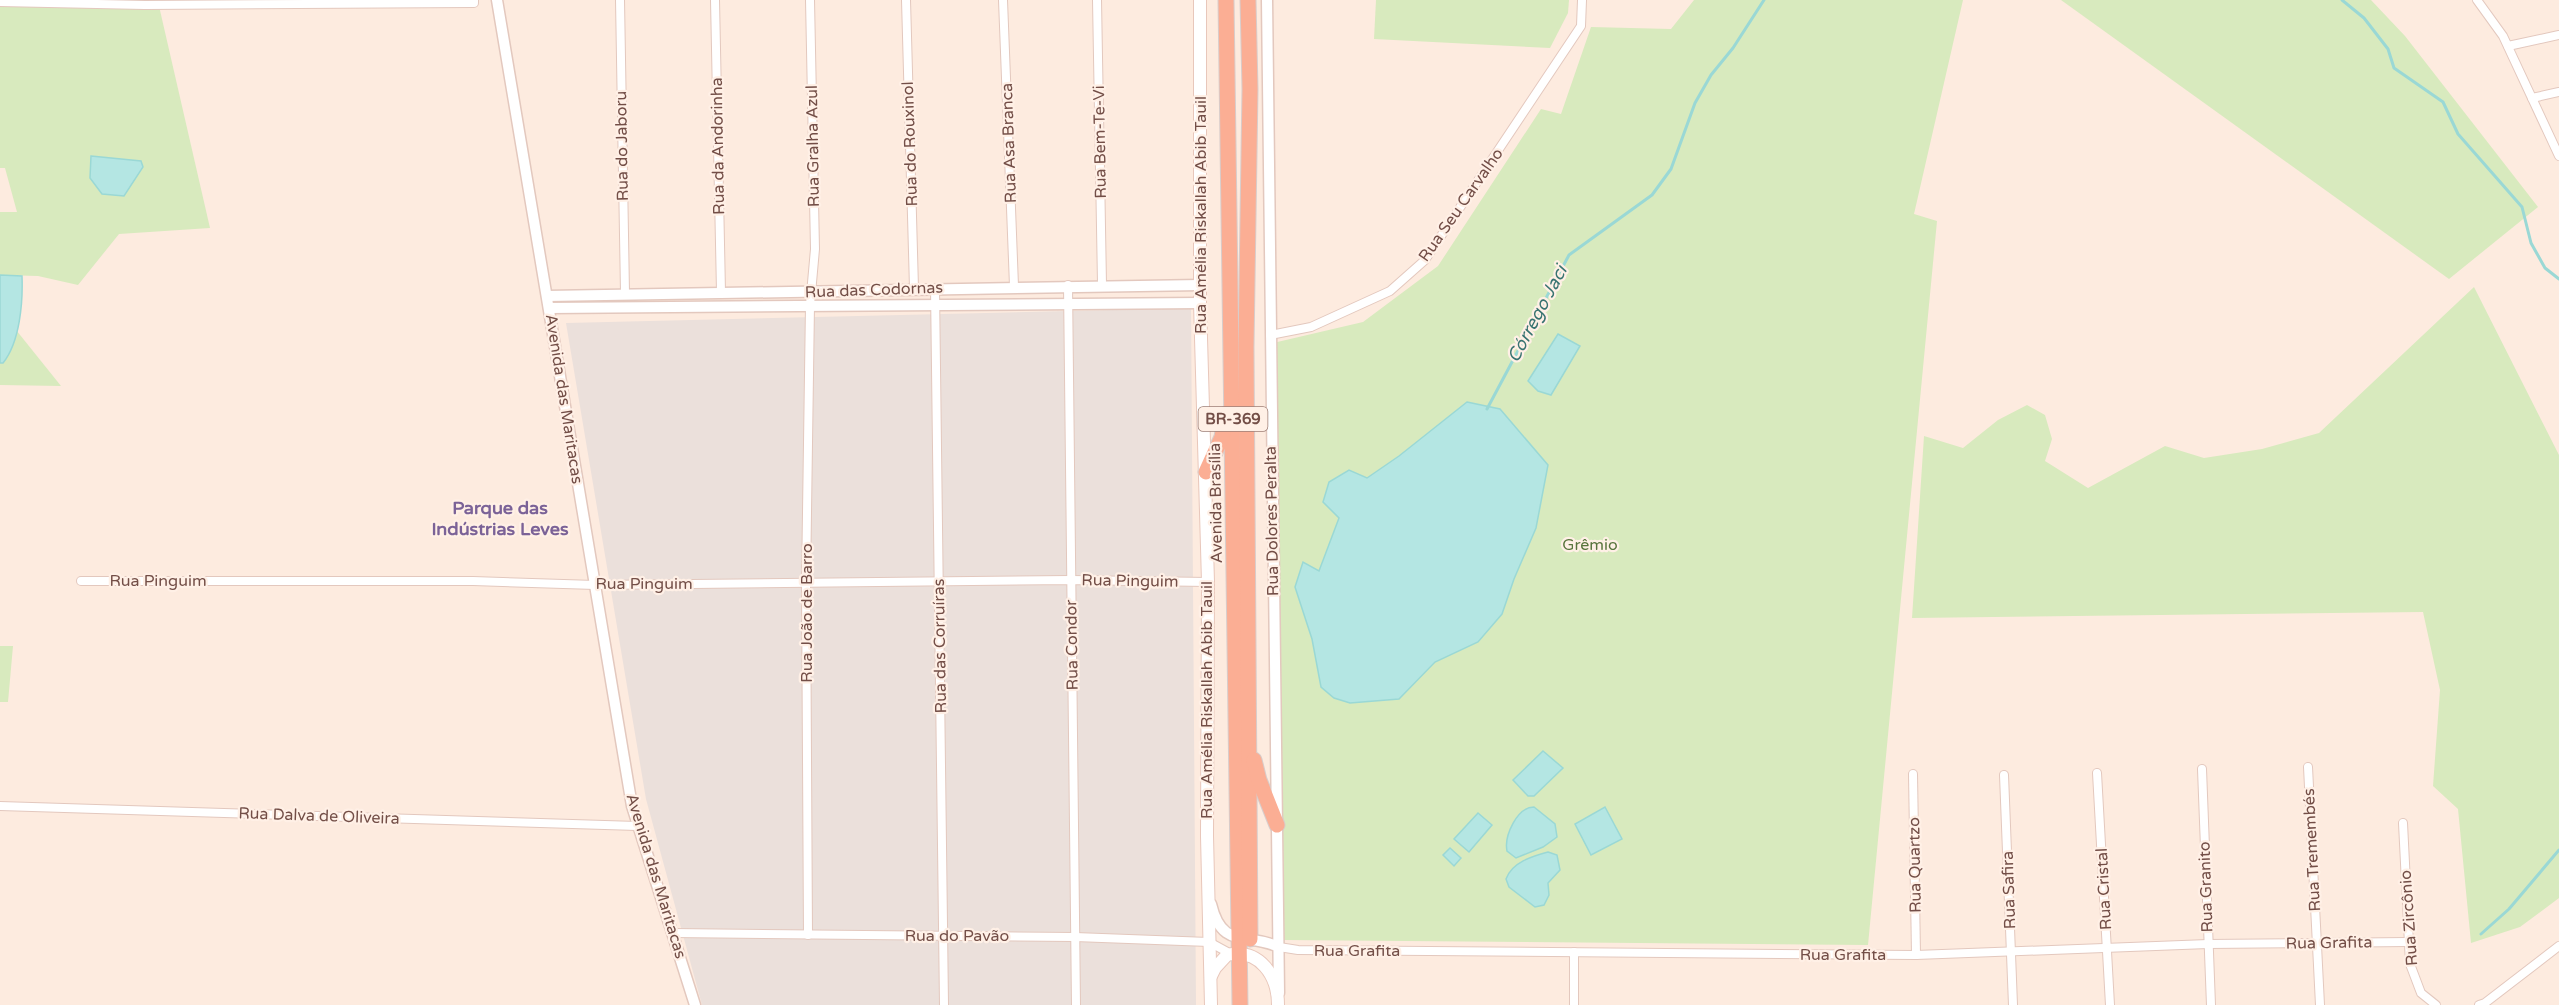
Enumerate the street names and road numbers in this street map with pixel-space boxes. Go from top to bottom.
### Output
street label: Rua da Andorinha [707,77,729,215]
street label: Rua do Rouxinol [898,81,922,207]
street label: Rua Asa Branca [997,82,1021,204]
street label: Rua Gralha Azul [802,85,824,207]
street label: Rua Bem-Te-Vi [1089,85,1111,199]
street label: Rua do Jaboru [611,91,633,201]
street label: Rua Amélia Riskallah Abib Tauil [1191,96,1211,334]
street label: Rua Seu Carvalho [1414,144,1508,266]
street label: Rua das Codornas [805,278,943,302]
street label: Avenida das Maritacas [541,313,587,485]
road number: BR-369 [1198,407,1268,431]
street label: Avenida Brasília [1205,443,1227,563]
street label: Rua Dolores Peralta [1261,446,1283,596]
street label: Rua João de Barro [797,543,817,683]
street label: Rua Pinguim [1081,570,1179,592]
street label: Rua Pinguim [109,571,207,591]
street label: Rua Pinguim [595,574,693,594]
street label: Rua das Corruíras [929,579,951,713]
street label: Rua Amélia Riskallah Abib Tauil [1197,581,1217,819]
street label: Rua Condor [1061,599,1083,690]
street label: Rua Tremembés [2299,788,2325,912]
street label: Avenida das Maritacas [621,791,691,961]
street label: Rua Dalva de Oliveira [238,803,400,829]
street label: Rua Quartzo [1904,817,1926,913]
street label: Rua Granito [2194,841,2218,933]
street label: Rua Cristal [2092,847,2116,931]
street label: Rua Safira [1998,851,2020,929]
street label: Rua Zircônio [2396,869,2422,967]
street label: Rua do Pavão [905,926,1009,946]
street label: Rua Grafita [2286,932,2372,954]
street label: Rua Grafita [1314,941,1400,961]
street label: Rua Grafita [1800,945,1886,965]

